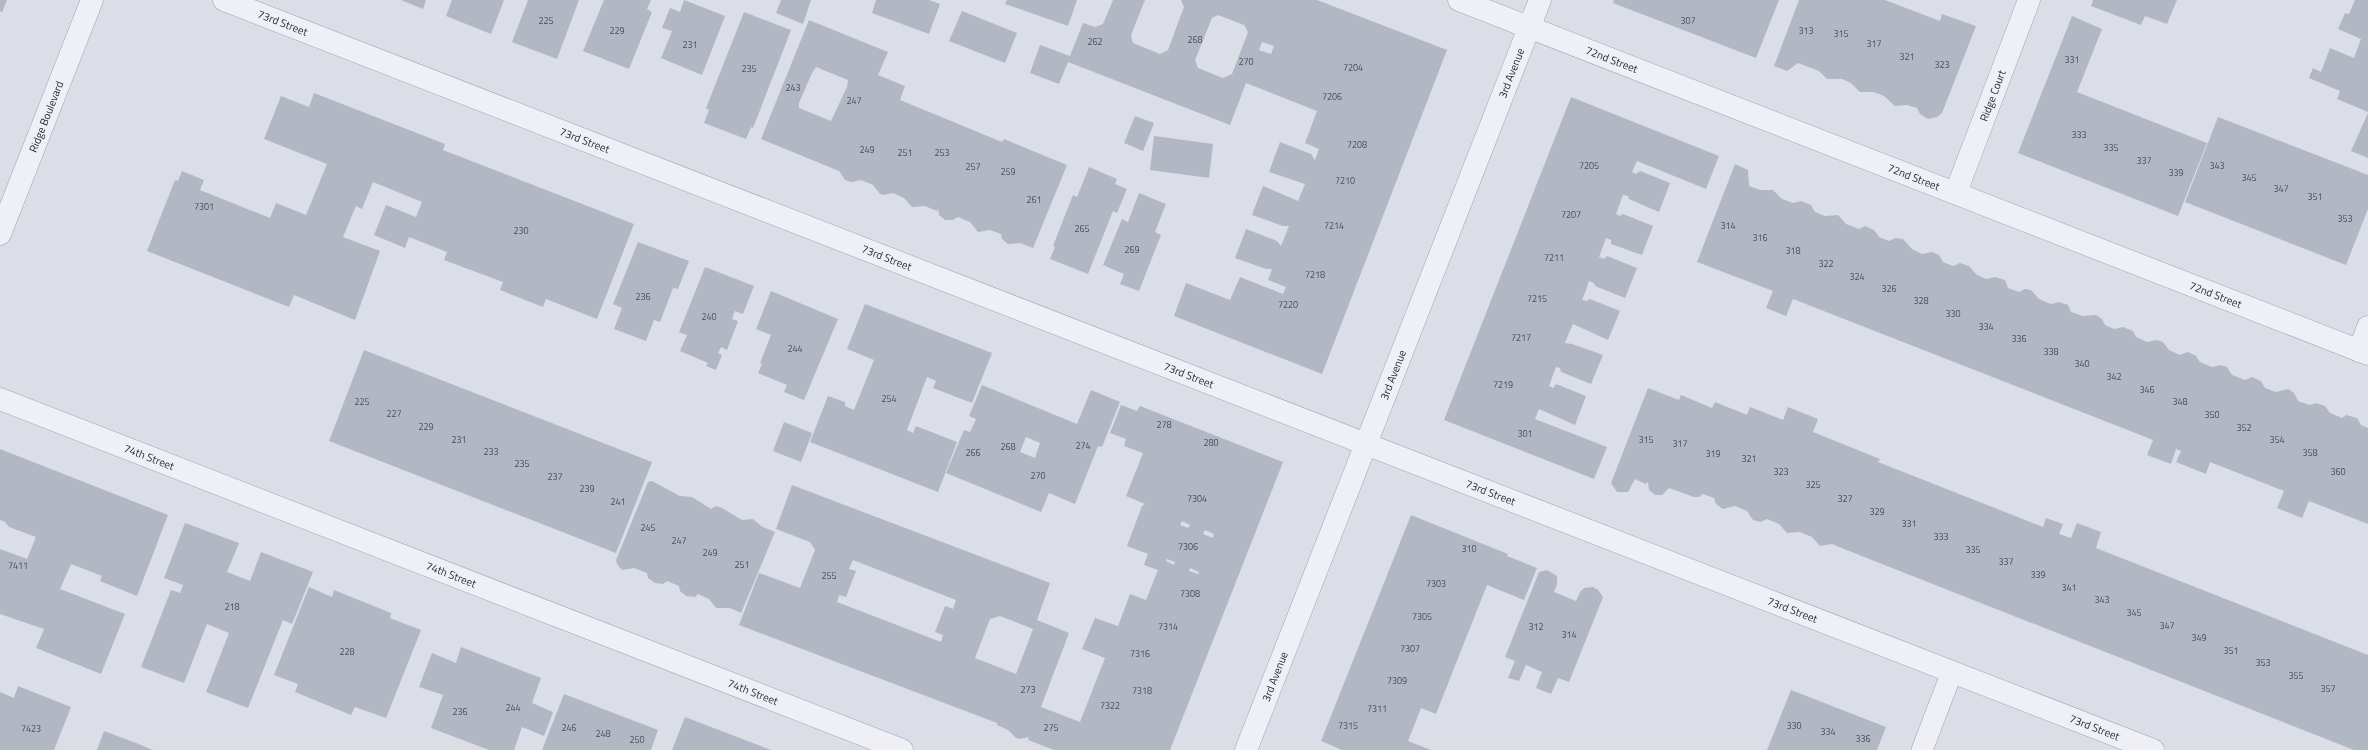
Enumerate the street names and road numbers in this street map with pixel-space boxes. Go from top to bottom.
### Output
street label: 73rd Street [255,6,310,40]
street label: 72nd Street [1583,42,1640,77]
street label: 3rd Avenue [1494,45,1529,101]
street label: Ridge Court [1976,68,2010,124]
street label: Ridge Boulevard [25,79,67,155]
street label: 73rd Street [557,123,612,157]
street label: 72nd Street [1885,160,1942,195]
street label: 73rd Street [859,241,914,275]
street label: 72nd Street [2187,277,2244,312]
street label: 3rd Avenue [1376,347,1410,402]
street label: 73rd Street [1161,358,1216,392]
street label: 74th Street [122,440,177,474]
street label: 73rd Street [1463,475,1518,510]
street label: 74th Street [423,557,479,592]
street label: 73rd Street [1765,593,1820,627]
street label: 3rd Avenue [1258,649,1292,704]
street label: 74th Street [725,675,781,709]
street label: 73rd Street [2067,710,2122,744]

